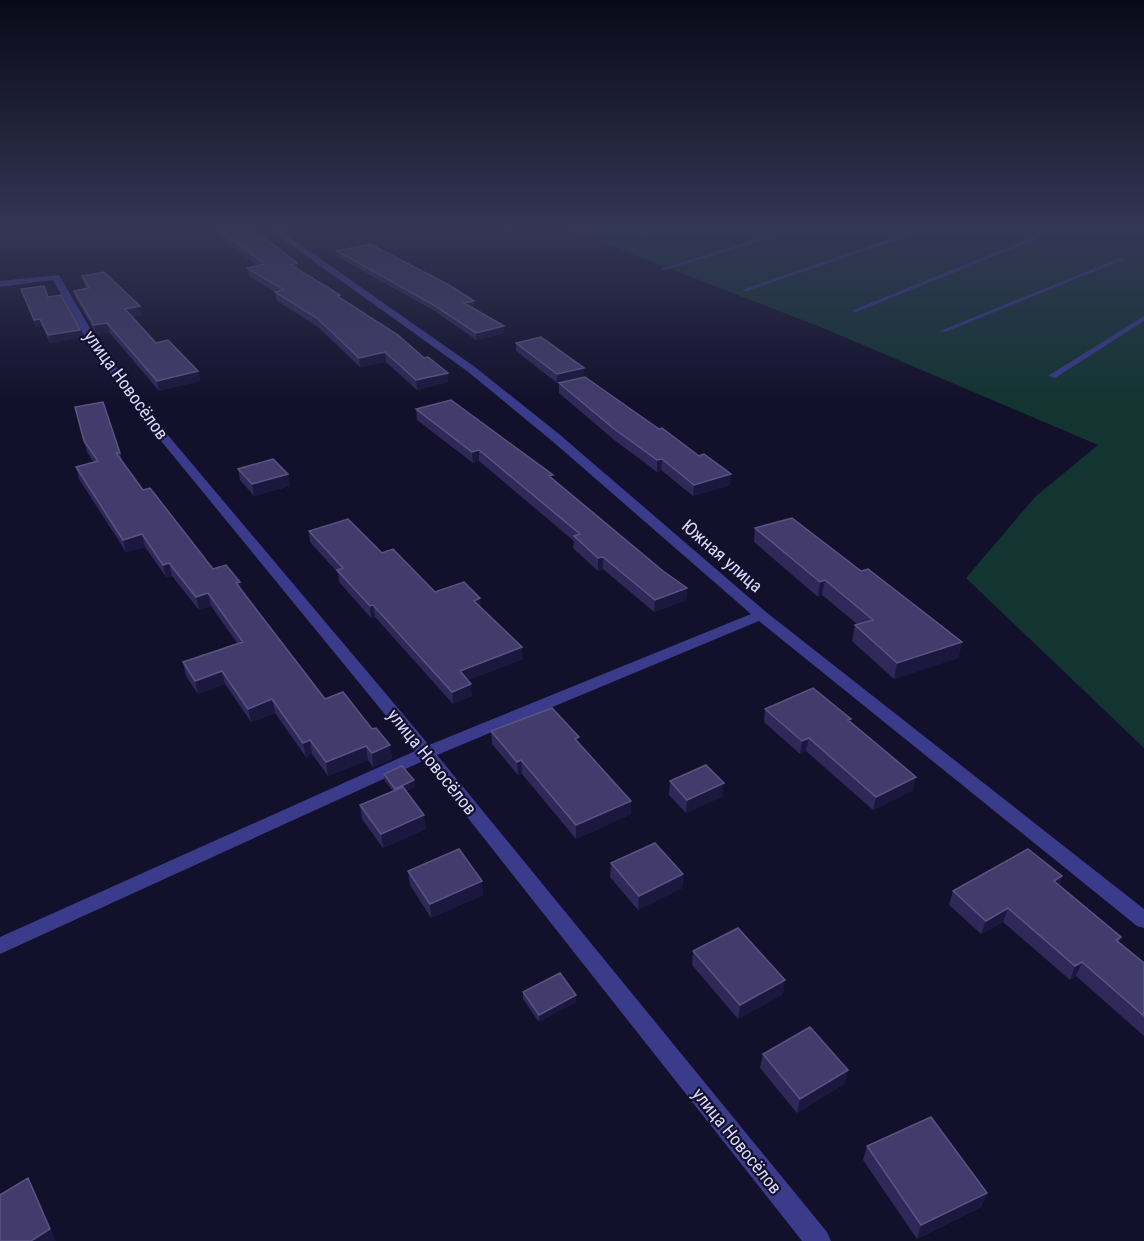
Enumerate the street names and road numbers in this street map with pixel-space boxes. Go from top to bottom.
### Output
street label: улица Новосёлов [80,326,173,443]
street label: Южная улица [678,515,767,596]
street label: улица Новосёлов [383,705,481,819]
street label: улица Новосёлов [688,1084,786,1198]

